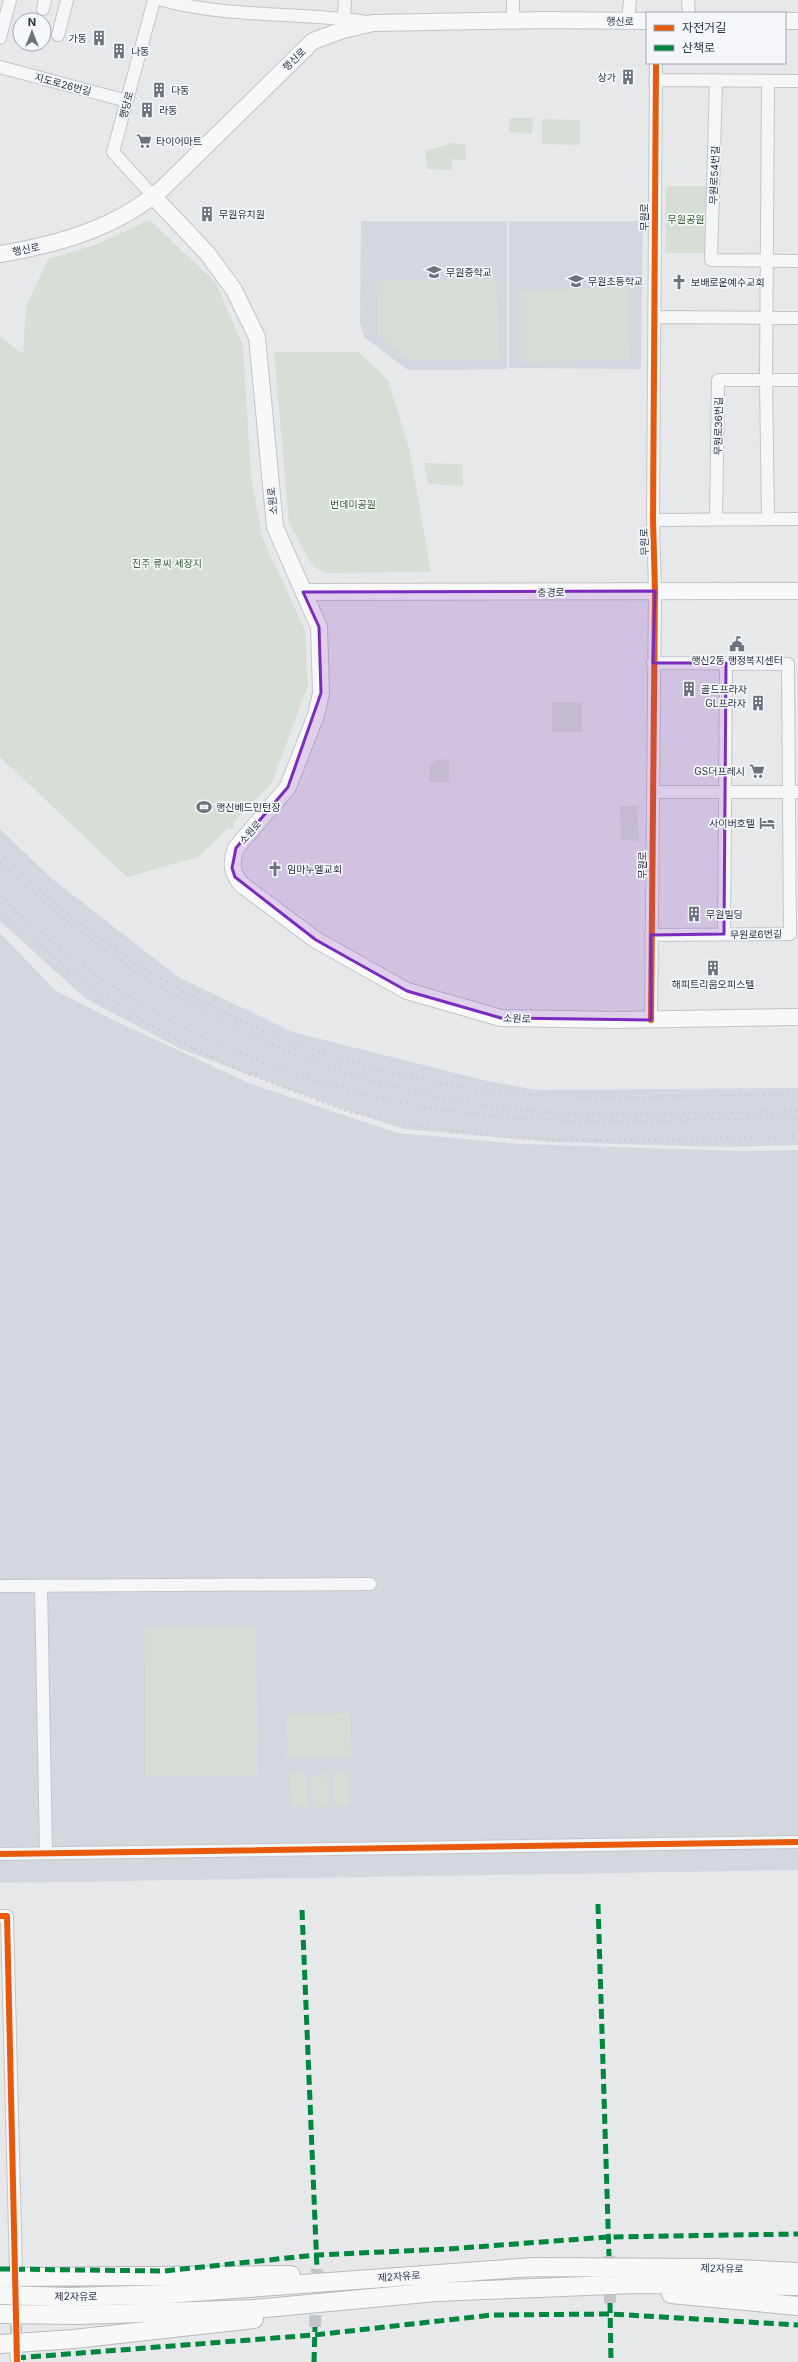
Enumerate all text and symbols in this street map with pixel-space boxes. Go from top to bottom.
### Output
north arrow [12,12,52,52]
legend [646,12,786,64]
text: N [28,15,36,29]
street label: 행신로 [606,15,634,27]
text: 자전거길 [682,20,726,35]
building icon: 가동 [90,29,108,47]
place label: 가동 [69,32,87,44]
text: 산책로 [682,40,715,55]
building icon: 나동 [110,42,128,60]
place label: 나동 [131,45,149,57]
street label: 행신로 [280,45,308,73]
building icon: 상가 [619,68,637,86]
street label: 지도로26번길 [33,71,93,97]
place label: 상가 [598,71,616,83]
building icon: 다동 [150,81,168,99]
place label: 다동 [171,84,189,96]
street label: 행당로 [117,90,135,120]
building icon: 라동 [138,101,156,119]
place label: 라동 [159,104,177,116]
supermarket icon: 타이어마트 [135,132,153,150]
place label: 타이어마트 [156,135,202,147]
street label: 무원로54번길 [707,146,721,204]
street label: 무원로 [638,203,650,231]
building icon: 무원유치원 [198,205,216,223]
place label: 무원유치원 [219,208,265,220]
park label: 무원공원 [668,213,704,225]
street label: 행신로 [11,240,41,258]
school or university icon: 무원중학교 [425,263,443,281]
place label: 무원중학교 [446,266,492,278]
school or university icon: 무원초등학교 [567,272,585,290]
church icon: 보배로운예수교회 [670,273,688,291]
place label: 무원초등학교 [588,275,643,287]
place label: 보배로운예수교회 [691,276,765,288]
street label: 무원로36번길 [711,397,725,455]
street label: 소원로 [265,487,279,515]
park label: 번데미공원 [330,498,376,510]
street label: 무원로 [638,528,650,556]
park label: 진주 류씨 세장지 [132,557,202,569]
street label: 충경로 [537,586,565,598]
public building icon: 행신2동 행정복지센터 [728,635,746,653]
place label: 행신2동 행정복지센터 [691,654,783,666]
building icon: 골드프라자 [680,680,698,698]
place label: 골드프라자 [701,683,748,695]
building icon: GL프라자 [749,694,767,712]
place label: GL프라자 [705,697,747,709]
supermarket icon: GS더프레시 [748,762,766,780]
place label: GS더프레시 [694,765,745,777]
sports icon: 행신베드민턴장 [195,798,213,816]
place label: 행신베드민턴장 [216,801,280,813]
hotel icon: 사이버호텔 [758,814,776,832]
place label: 사이버호텔 [709,817,755,829]
street label: 소원로 [236,818,264,846]
street label: 무원로 [636,851,648,879]
church icon: 임마누엘교회 [266,860,284,878]
place label: 임마누엘교회 [287,863,342,875]
building icon: 무원빌딩 [685,905,703,923]
place label: 무원빌딩 [706,908,743,920]
street label: 무원로6번길 [730,928,782,940]
building icon: 해피트리움오피스텔 [704,959,722,977]
place label: 해피트리움오피스텔 [672,978,754,990]
street label: 소원로 [503,1012,531,1024]
street label: 제2자유로 [700,2262,744,2274]
street label: 제2자유로 [377,2269,421,2283]
street label: 제2자유로 [55,2290,97,2302]

